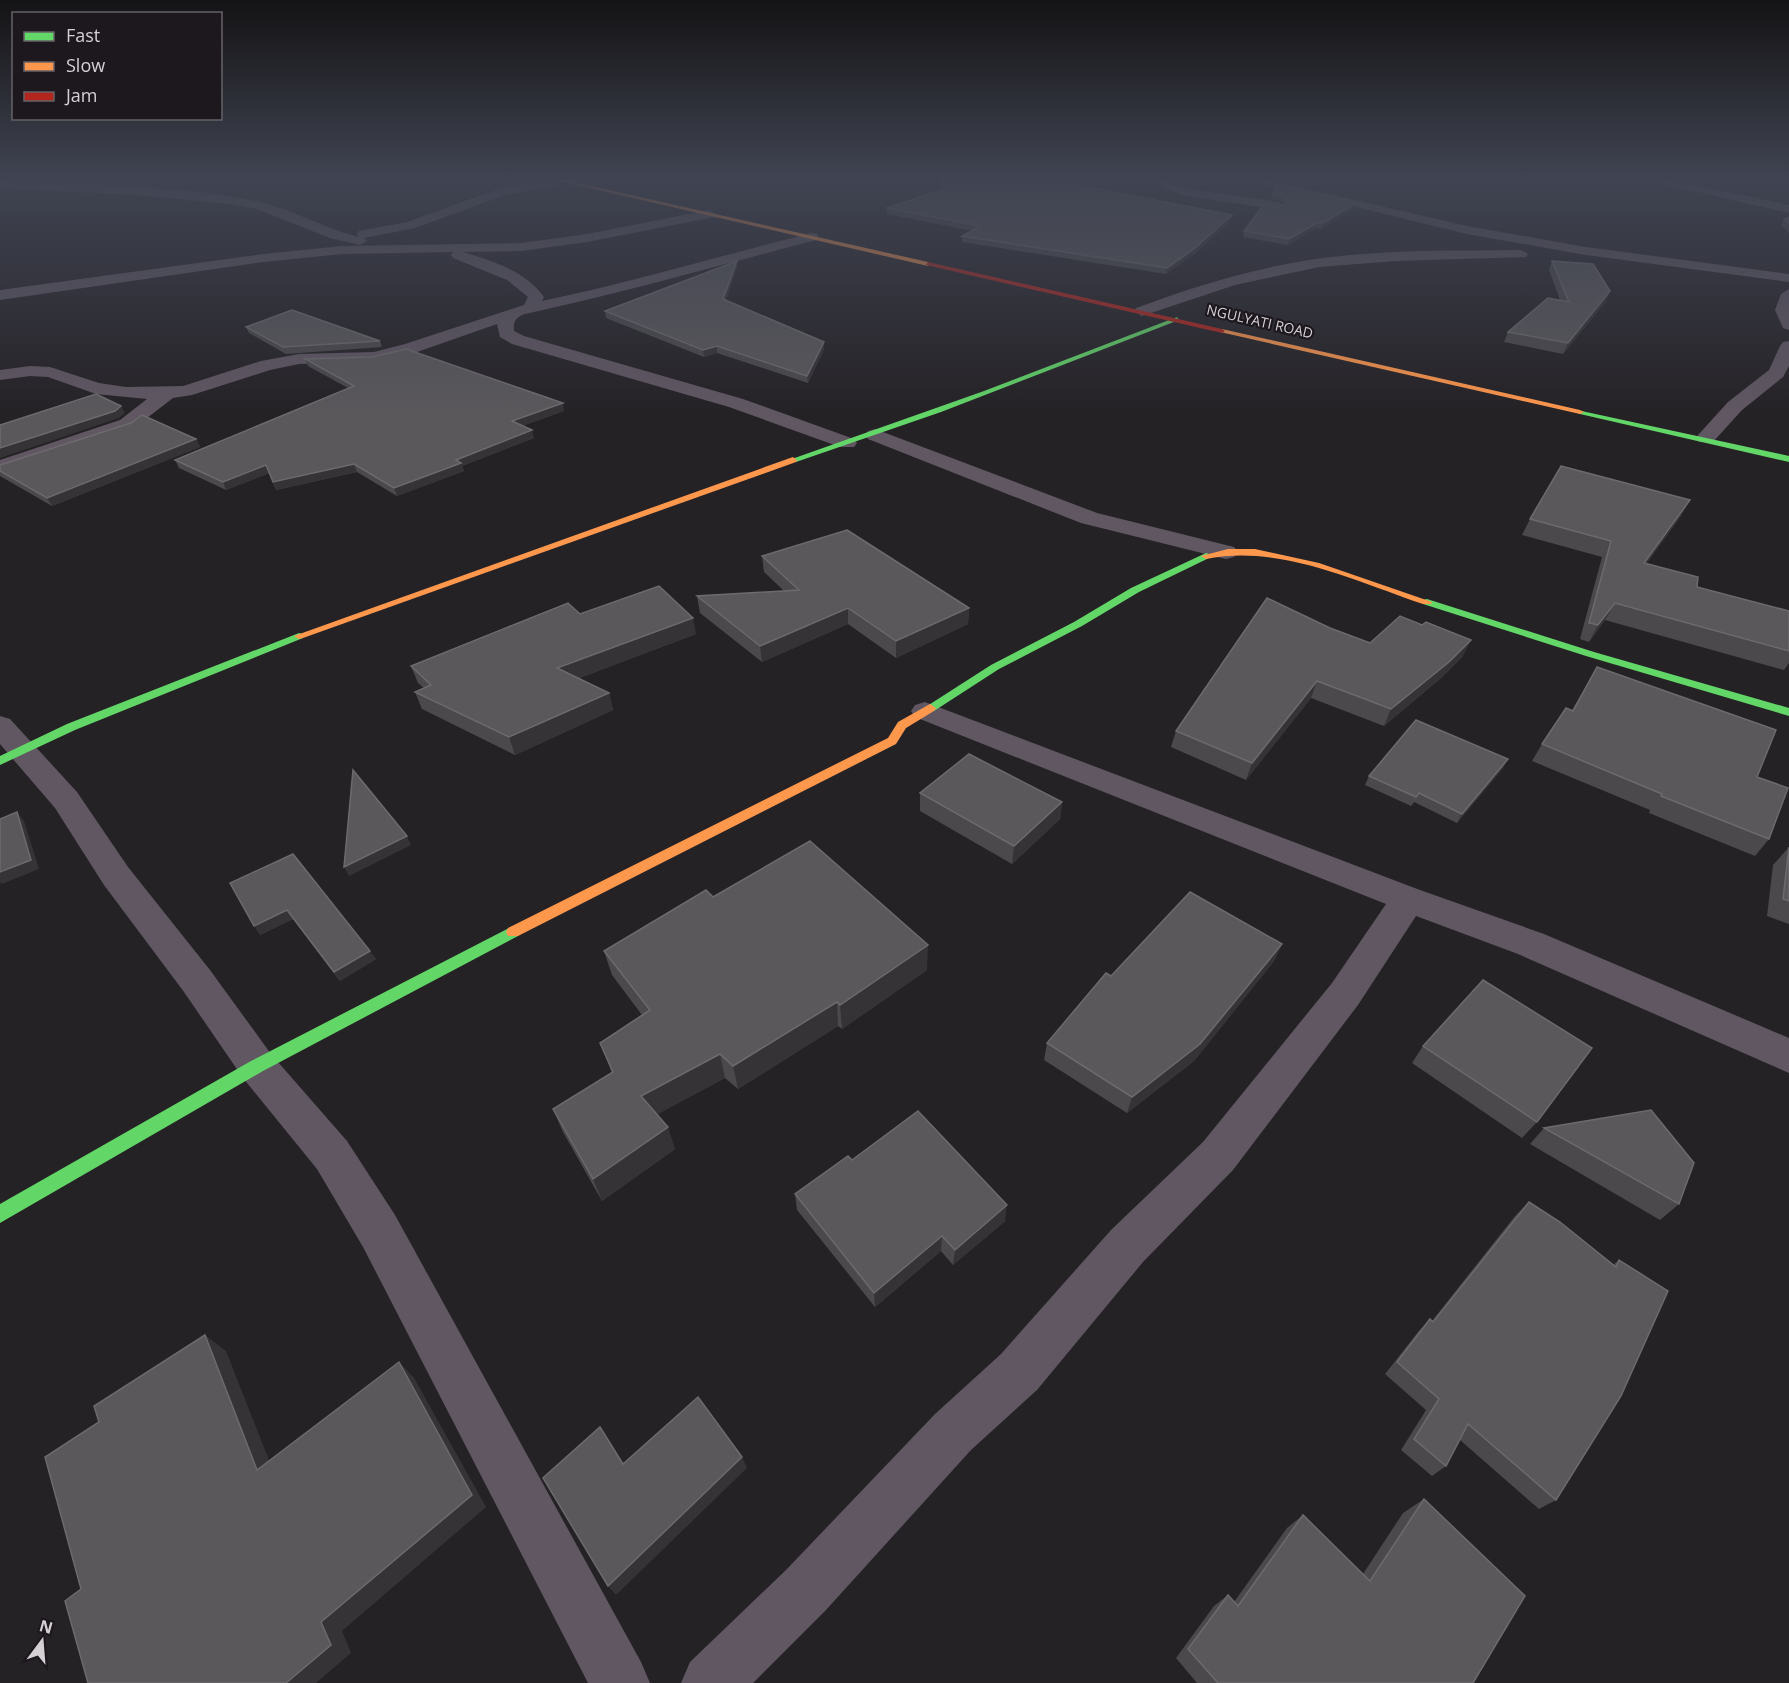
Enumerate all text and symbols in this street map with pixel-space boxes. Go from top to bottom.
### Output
legend [12,12,222,120]
text: Fast [66,23,100,47]
text: Slow [66,53,105,77]
text: Jam [64,83,98,107]
street label: NGULYATI ROAD [1205,300,1315,342]
north arrow [12,1611,72,1671]
text: N [37,1614,55,1639]

